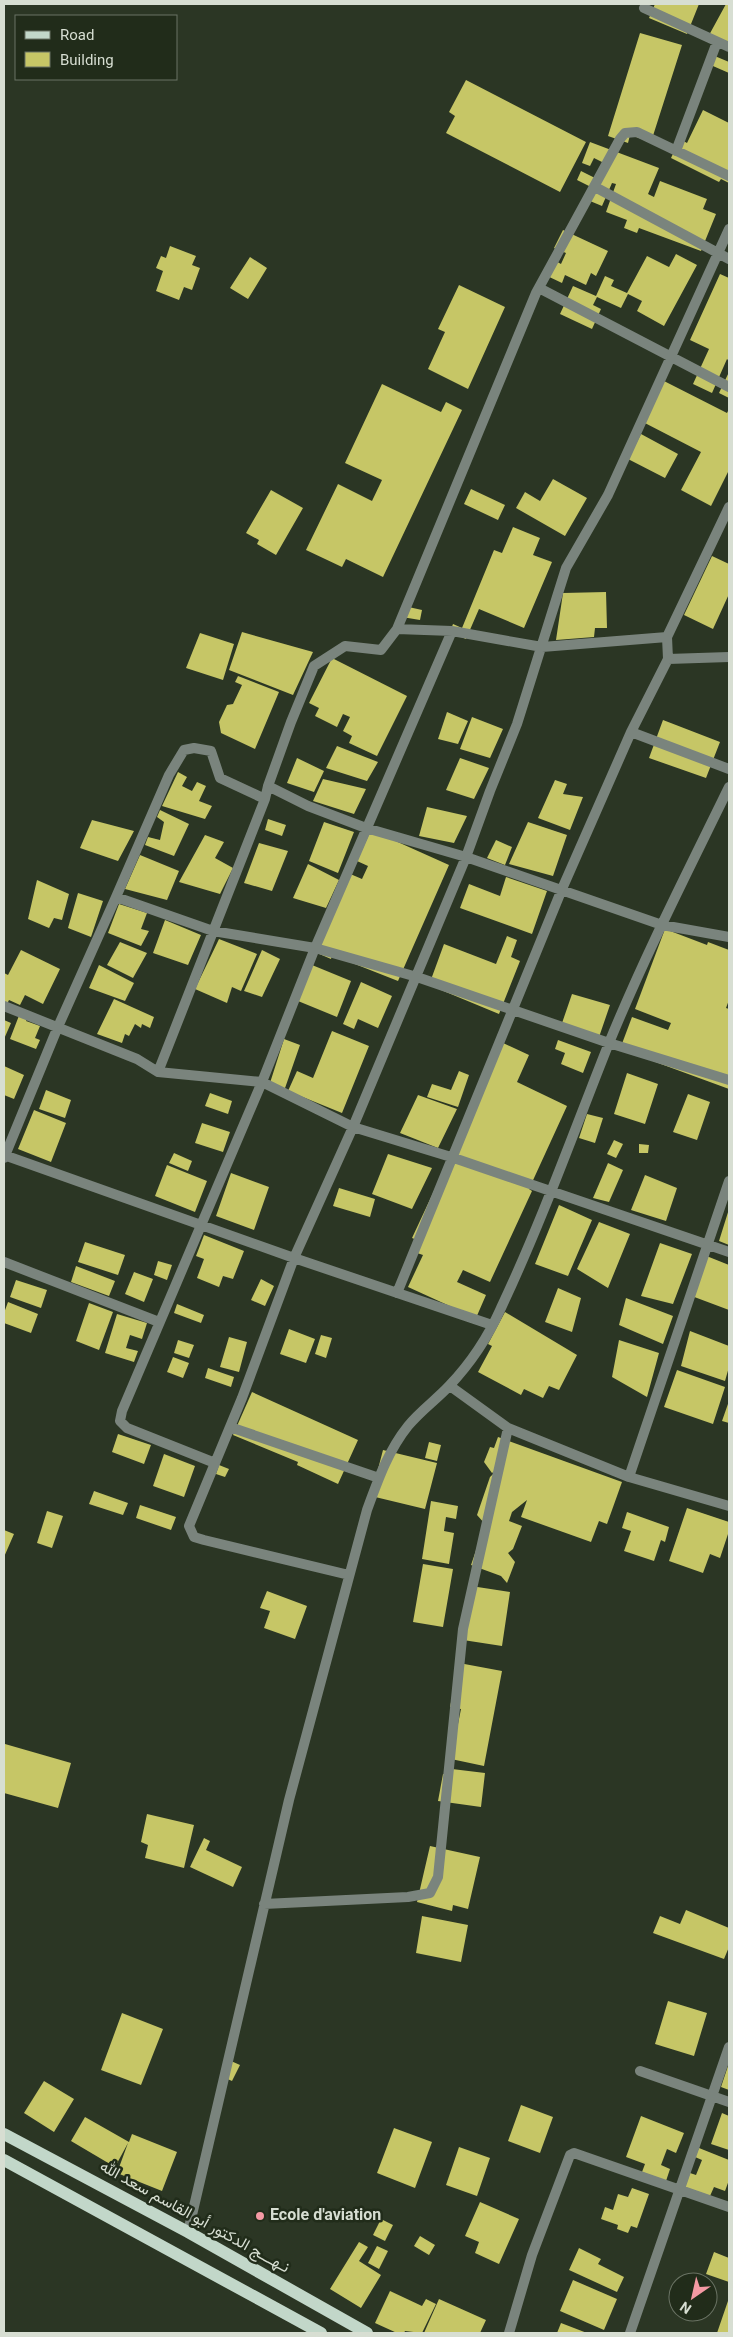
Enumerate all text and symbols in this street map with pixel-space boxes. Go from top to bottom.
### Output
legend [15,15,178,80]
text: Road [60,25,94,48]
text: Building [60,50,114,73]
street label: نـهـــج الدكتور أبو القاسم سعد الله [94,2155,294,2281]
place label: Ecole d'aviation [270,2204,381,2229]
marker: Ecole d'aviation [254,2210,266,2222]
north arrow [668,2272,718,2322]
text: N [677,2294,697,2318]

